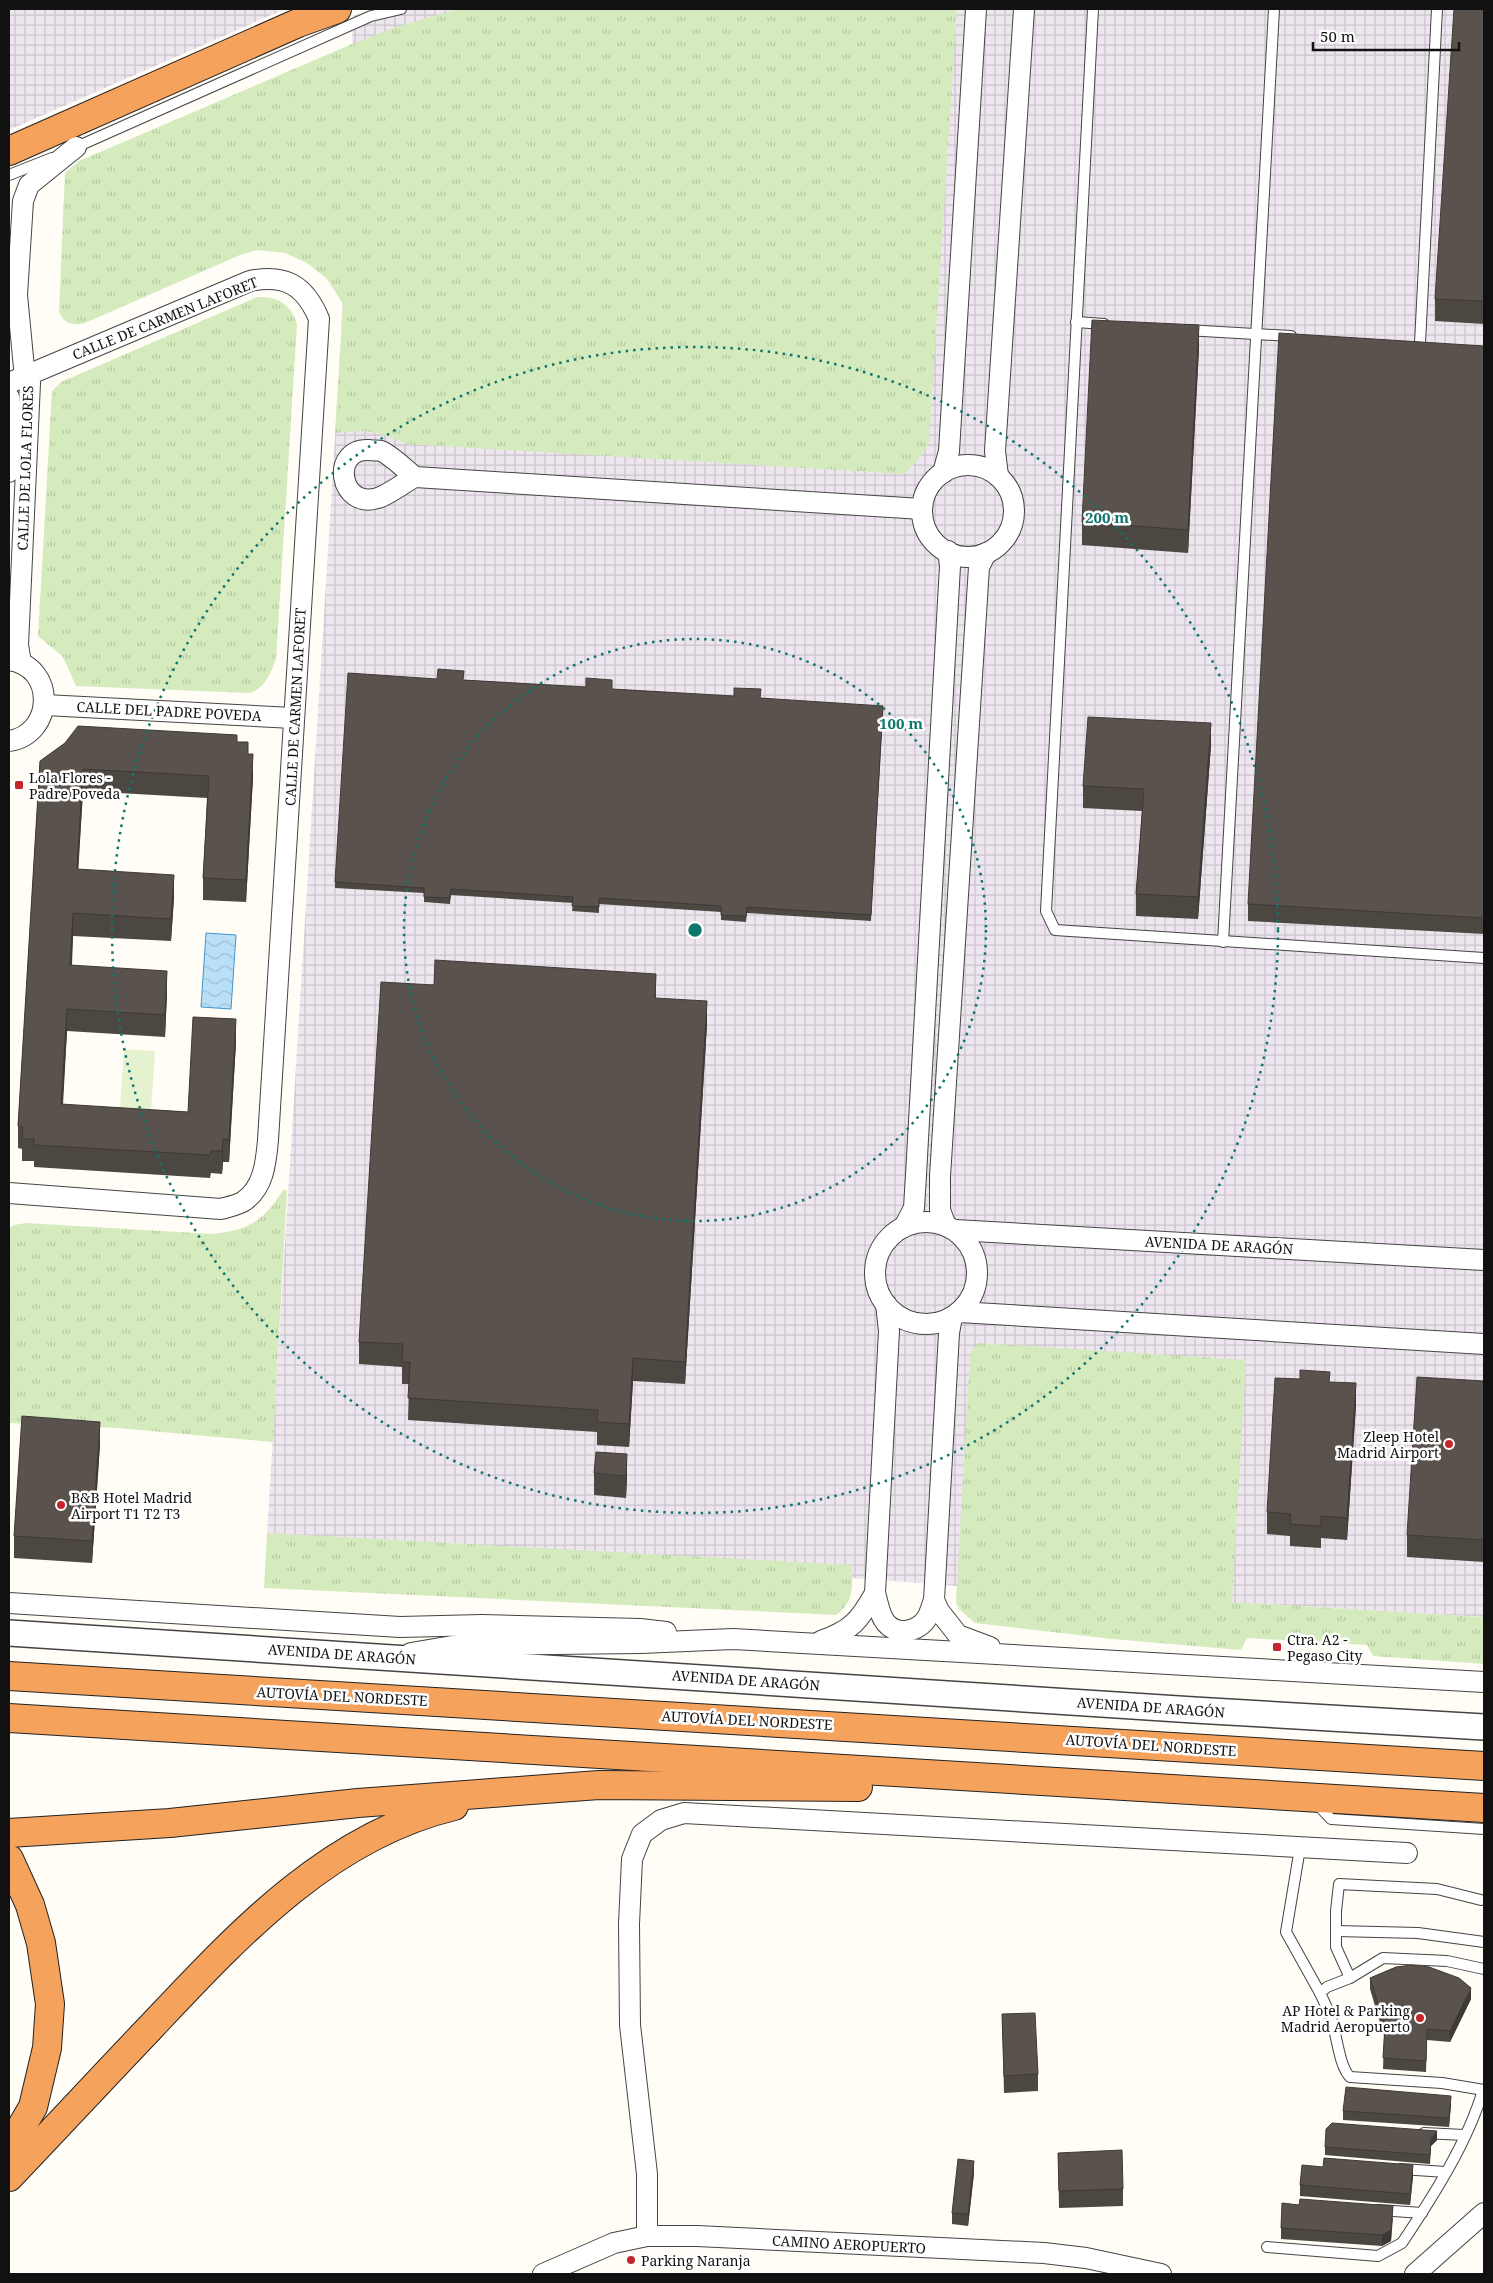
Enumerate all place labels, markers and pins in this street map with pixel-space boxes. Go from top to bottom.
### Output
place label: Lola Flores - Padre Poveda [29,768,120,803]
marker: Lola Flores - Padre Poveda [13,779,25,791]
centre of rings [686,921,704,939]
place label: Zleep Hotel Madrid Airport [1337,1427,1440,1462]
marker: Zleep Hotel Madrid Airport [1443,1438,1455,1450]
place label: B&B Hotel Madrid Airport T1 T2 T3 [71,1488,193,1523]
marker: B&B Hotel Madrid Airport T1 T2 T3 [55,1499,67,1511]
place label: Ctra. A2 - Pegaso City [1287,1630,1362,1665]
marker: Ctra. A2 - Pegaso City [1271,1641,1283,1653]
place label: AP Hotel & Parking Madrid Aeropuerto [1281,2001,1410,2036]
marker: AP Hotel & Parking Madrid Aeropuerto [1414,2012,1426,2024]
place label: Parking Naranja [641,2251,751,2270]
marker: Parking Naranja [625,2254,637,2266]

